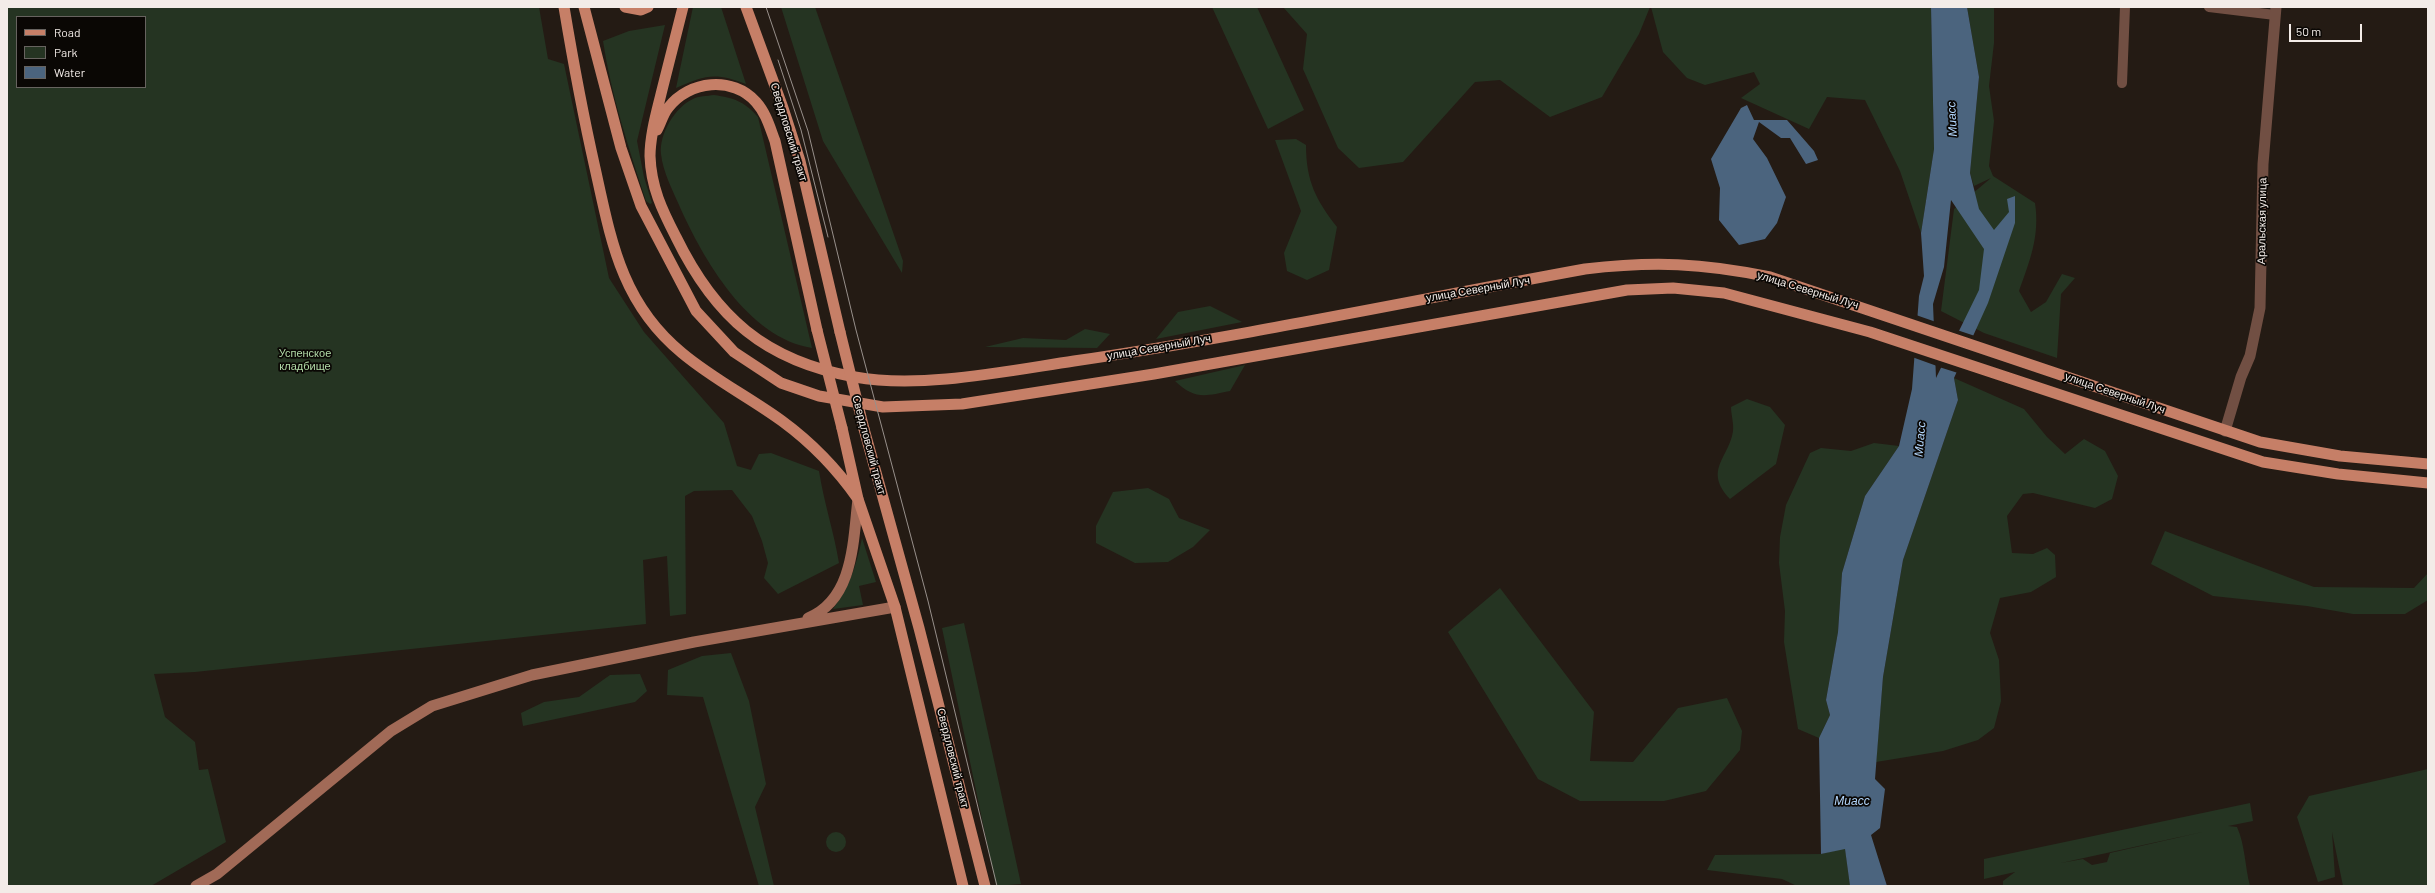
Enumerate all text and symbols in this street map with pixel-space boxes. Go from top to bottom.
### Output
legend [16,16,146,88]
scale bar [2291,16,2364,42]
text: 50 m [2296,24,2321,38]
text: Road [54,25,81,39]
text: Park [54,45,78,59]
text: Water [54,65,85,79]
street label: Свердловский тракт [768,81,810,183]
water label: Миасс [1944,101,1960,137]
street label: Аральская улица [2255,177,2269,265]
street label: улица Северный Луч [1756,268,1860,312]
street label: улица Северный Луч [1425,273,1531,305]
street label: улица Северный Луч [1106,331,1212,363]
park label: Успенское кладбище [279,346,331,372]
street label: улица Северный Луч [2063,370,2167,416]
street label: Свердловский тракт [849,394,889,496]
water label: Миасс [1911,421,1929,457]
street label: Свердловский тракт [934,707,972,809]
water label: Миасс [1834,794,1870,808]

